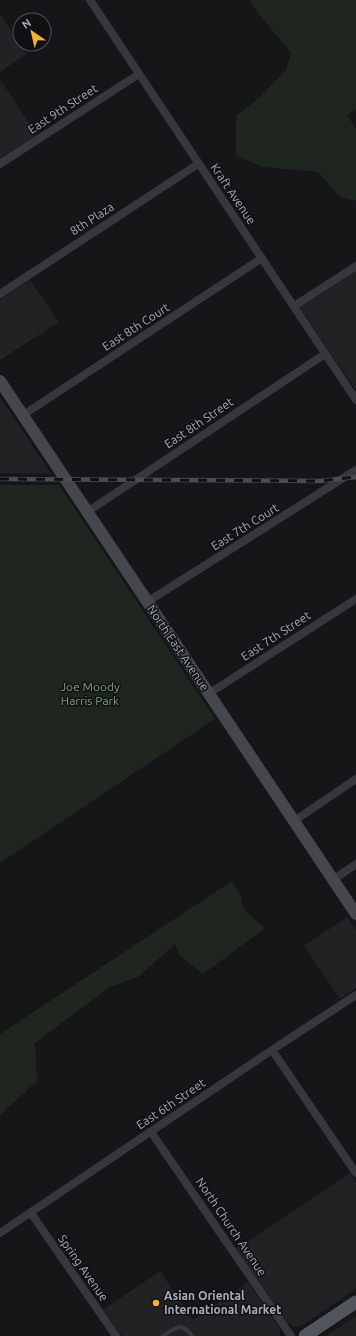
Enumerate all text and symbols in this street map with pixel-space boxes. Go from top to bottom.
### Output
north arrow [12,12,52,52]
text: N [20,16,33,31]
street label: East 9th Street [26,81,100,136]
street label: Kraft Avenue [208,161,259,227]
street label: 8th Plaza [68,200,116,237]
street label: East 8th Court [100,300,172,353]
street label: East 8th Street [162,395,236,450]
street label: East 7th Court [209,500,281,553]
street label: North East Avenue [145,602,212,693]
street label: East 7th Street [239,608,313,663]
park label: Joe Moody Harris Park [60,680,120,707]
street label: East 6th Street [134,1076,208,1131]
street label: North Church Avenue [194,1175,269,1278]
street label: Spring Avenue [56,1232,111,1303]
place label: Asian Oriental International Market [164,1289,281,1316]
marker: Asian Oriental International Market [151,1298,161,1308]

